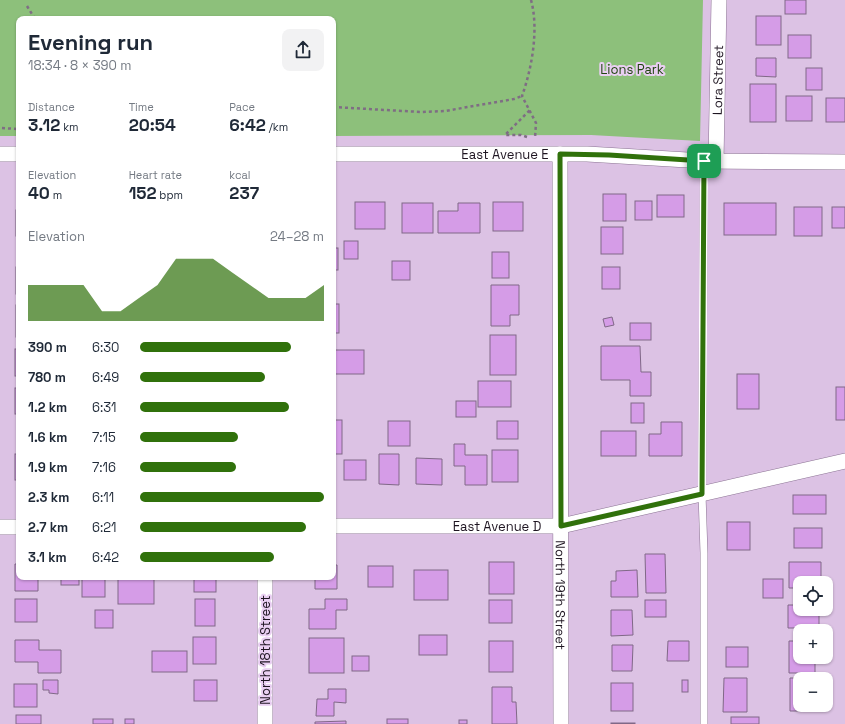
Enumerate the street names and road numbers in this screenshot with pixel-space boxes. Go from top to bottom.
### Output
street label: Lora Street [709,45,727,115]
street label: East Avenue E [461,146,549,163]
street label: East Avenue D [453,518,541,535]
street label: North 19th Street [552,540,569,650]
street label: North 18th Street [257,595,274,705]

